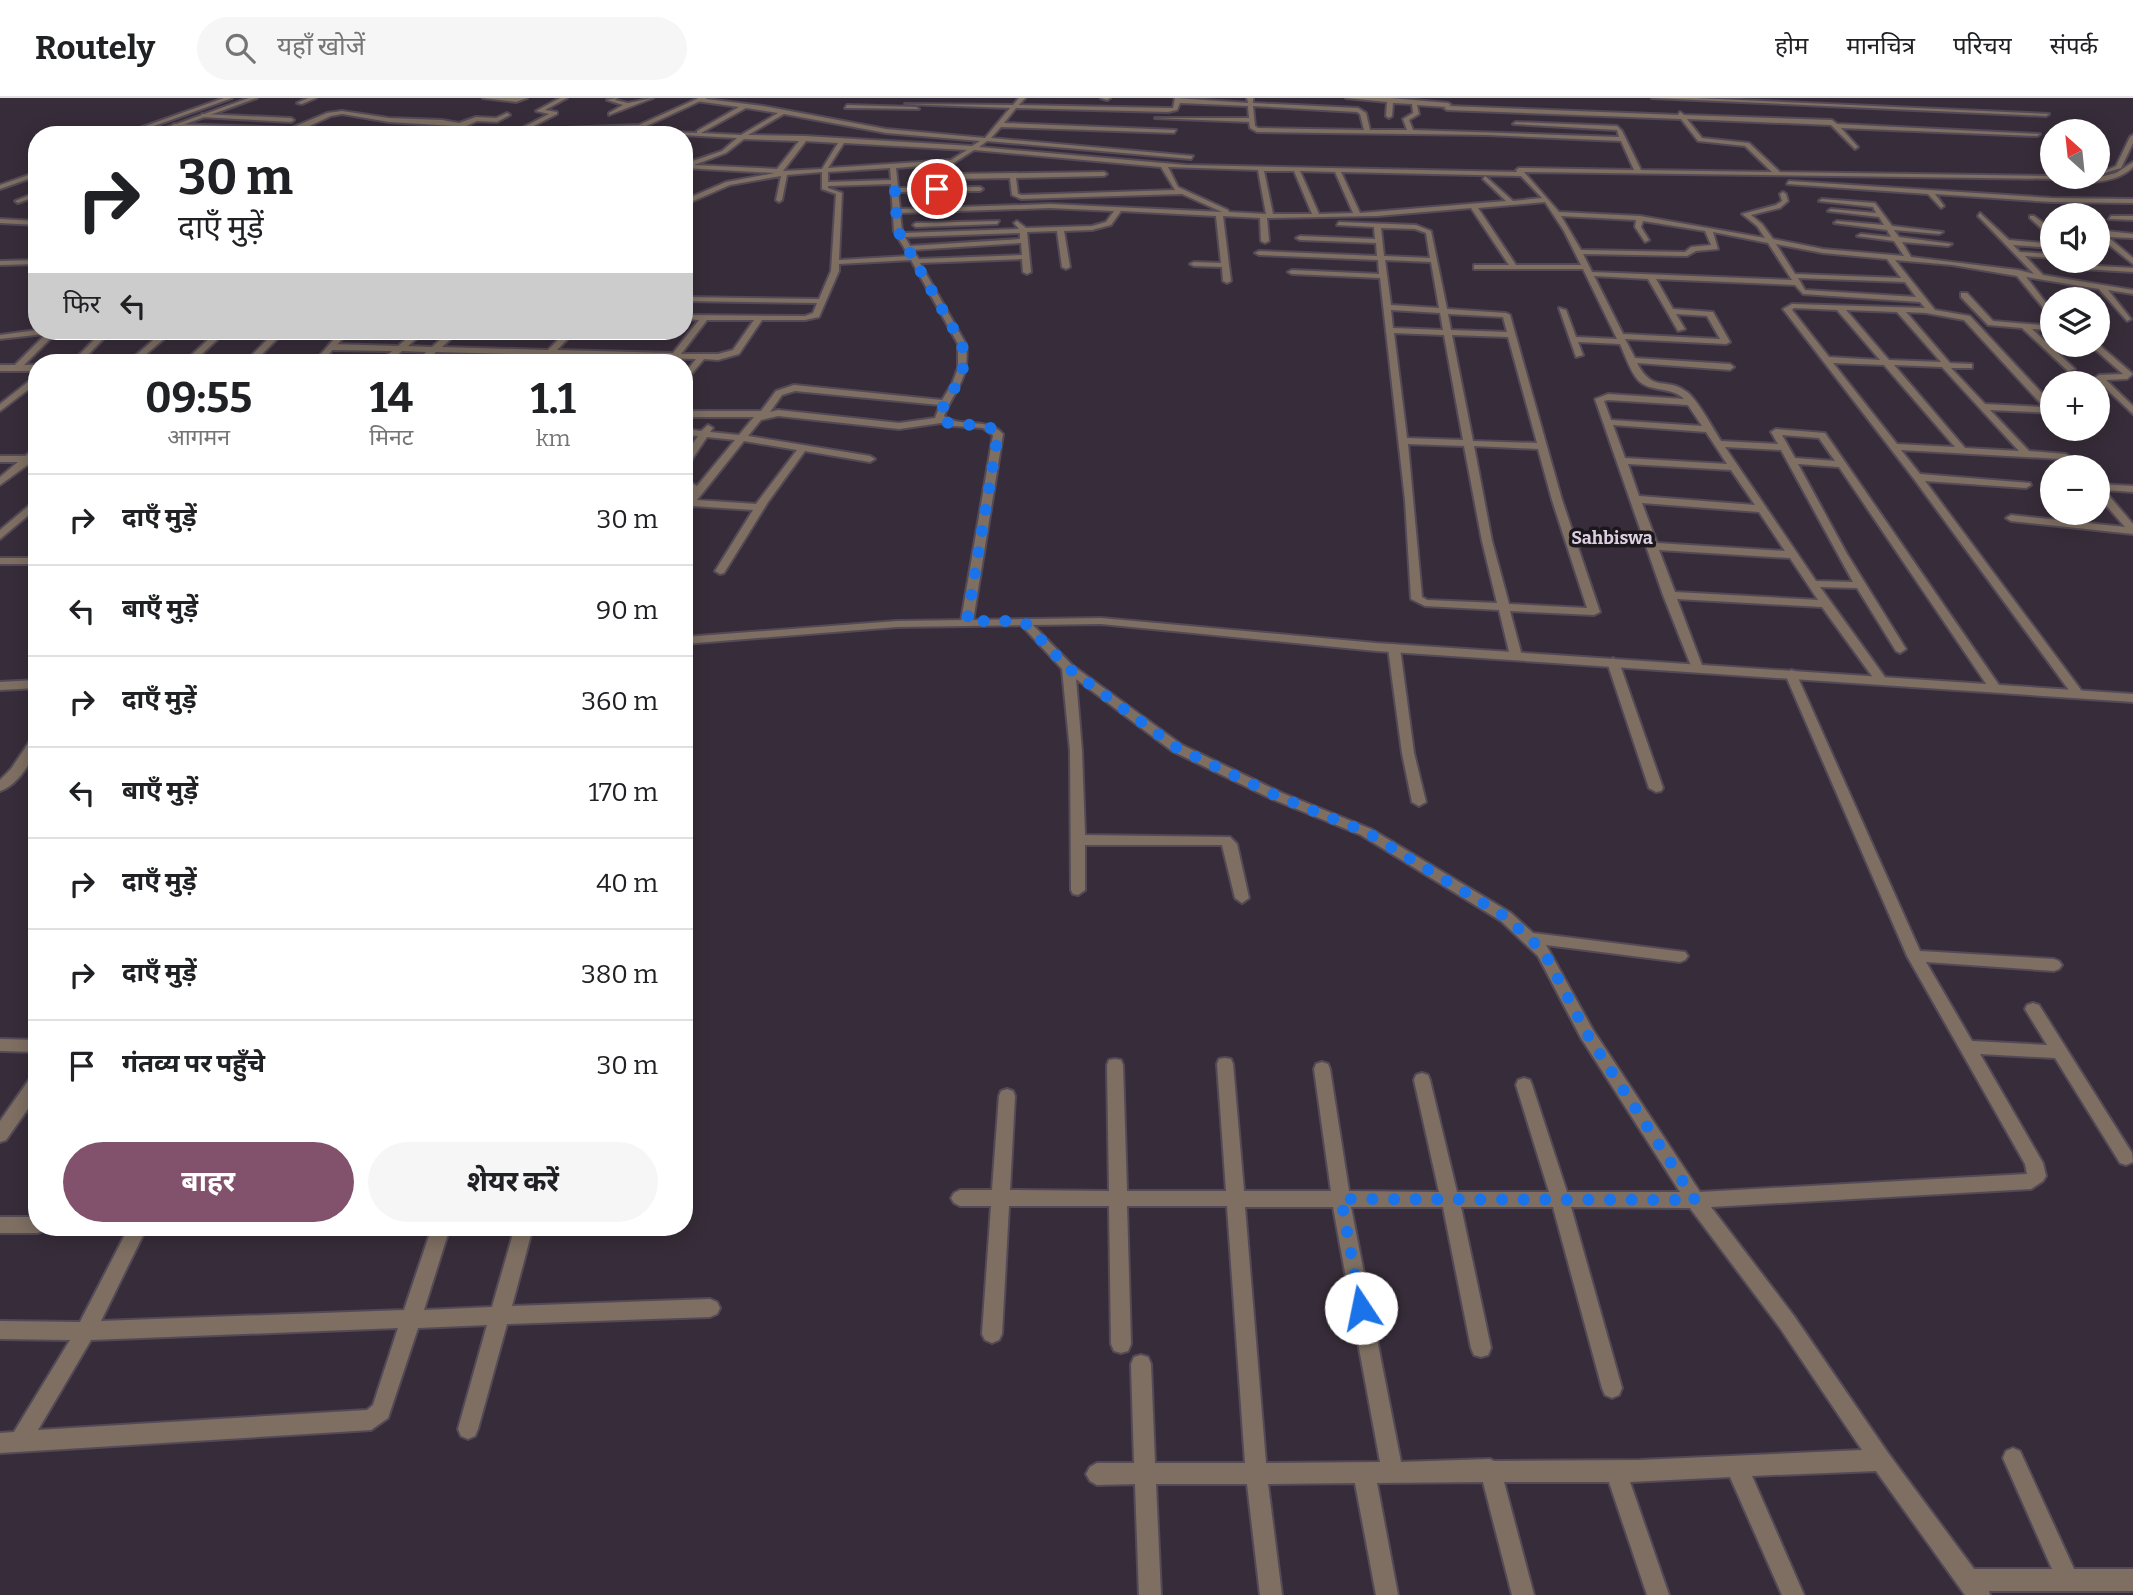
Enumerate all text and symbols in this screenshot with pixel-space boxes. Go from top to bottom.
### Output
search box [197,17,687,80]
text: Routely [35,28,155,68]
icon: search [221,29,259,67]
text: यहाँ खोजें [277,31,365,62]
text: होम [1775,32,1808,60]
text: मानचित्र [1846,32,1915,60]
text: परिचय [1953,32,2012,60]
text: संपर्क [2050,32,2098,60]
north arrow [2040,119,2110,189]
map controls [2040,119,2110,525]
text: 30 m [178,148,293,207]
icon: right [63,154,154,245]
pin [907,159,967,219]
icon: arrive [918,170,956,208]
button: sound [2040,203,2110,273]
text: दाएँ मुड़ें [178,208,264,246]
icon: left [114,287,152,325]
button: layers [2040,287,2110,357]
text: फिर [63,289,100,320]
button: + [2040,371,2110,441]
text: 09:55 [145,373,252,423]
text: 14 [369,373,413,423]
text: 1.1 [530,374,576,424]
text: आगमन [167,423,230,451]
text: मिनट [369,423,413,451]
text: km [536,424,570,452]
button: − [2040,455,2110,525]
icon: right [63,501,101,539]
text: दाएँ मुड़ें [122,502,197,533]
text: 30 m [597,504,658,535]
district label: Sahbiswa [1571,527,1653,549]
icon: left [63,592,101,630]
text: बाएँ मुड़ें [122,593,198,624]
text: 90 m [596,595,658,626]
icon: right [63,683,101,721]
text: दाएँ मुड़ें [122,684,197,715]
text: 360 m [581,686,658,717]
icon: left [63,774,101,812]
text: बाएँ मुड़ें [122,775,198,806]
text: 170 m [588,777,658,808]
icon: right [63,865,101,903]
text: दाएँ मुड़ें [122,866,197,897]
text: 40 m [596,868,658,899]
icon: right [63,956,101,994]
text: दाएँ मुड़ें [122,957,197,988]
text: 380 m [581,959,658,990]
icon: arrive [63,1047,101,1085]
text: गंतव्य पर पहुँचे [122,1048,265,1079]
text: 30 m [597,1050,658,1081]
button: बाहर [63,1142,354,1222]
button: शेयर करें [368,1142,658,1222]
position arrow [1324,1271,1398,1345]

